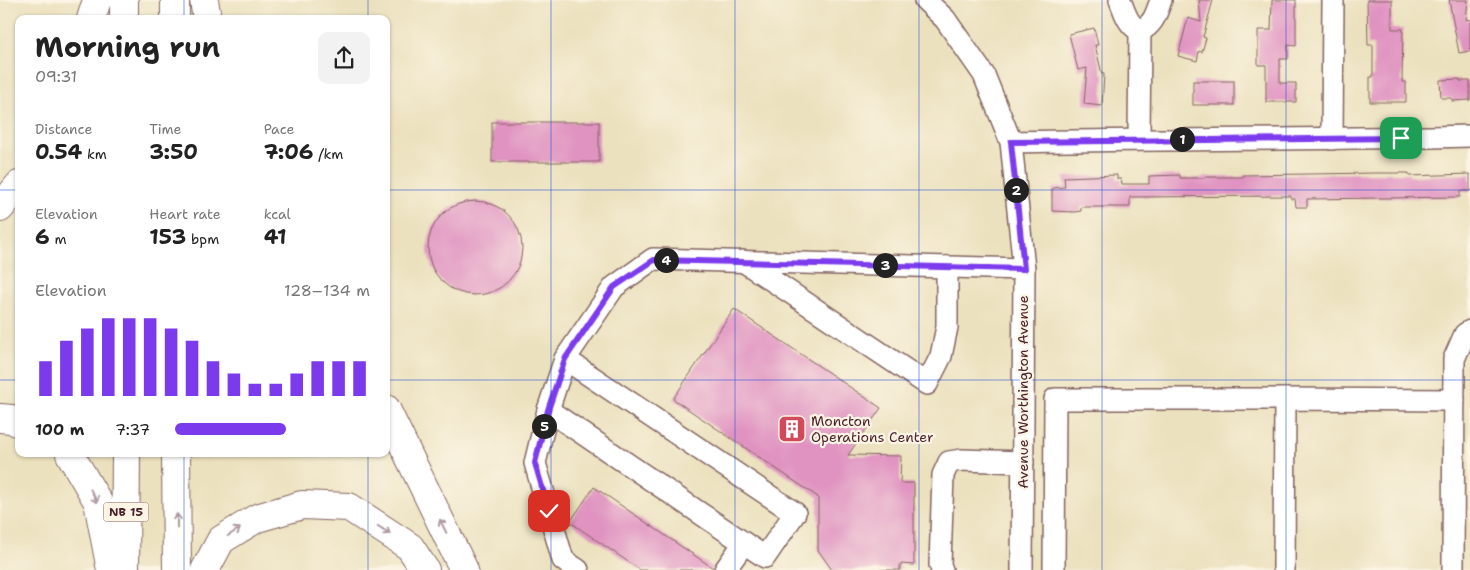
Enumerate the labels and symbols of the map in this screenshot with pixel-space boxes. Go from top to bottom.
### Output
pin [1380,117,1422,159]
pin: 1 [1170,126,1194,152]
pin: 2 [1004,178,1028,202]
pin: 4 [654,248,678,272]
pin: 3 [872,252,898,278]
street label: Avenue Worthington Avenue [1014,295,1032,489]
place label: Moncton Operations Center [811,412,934,446]
pin: 5 [532,414,556,438]
building icon: Moncton Operations Center [777,414,807,444]
one-way arrow [89,489,99,504]
pin [528,490,570,532]
road number: NB 15 [104,502,148,522]
one-way arrow [172,514,182,530]
one-way arrow [437,519,447,534]
one-way arrow [376,525,390,535]
one-way arrow [226,527,240,537]

